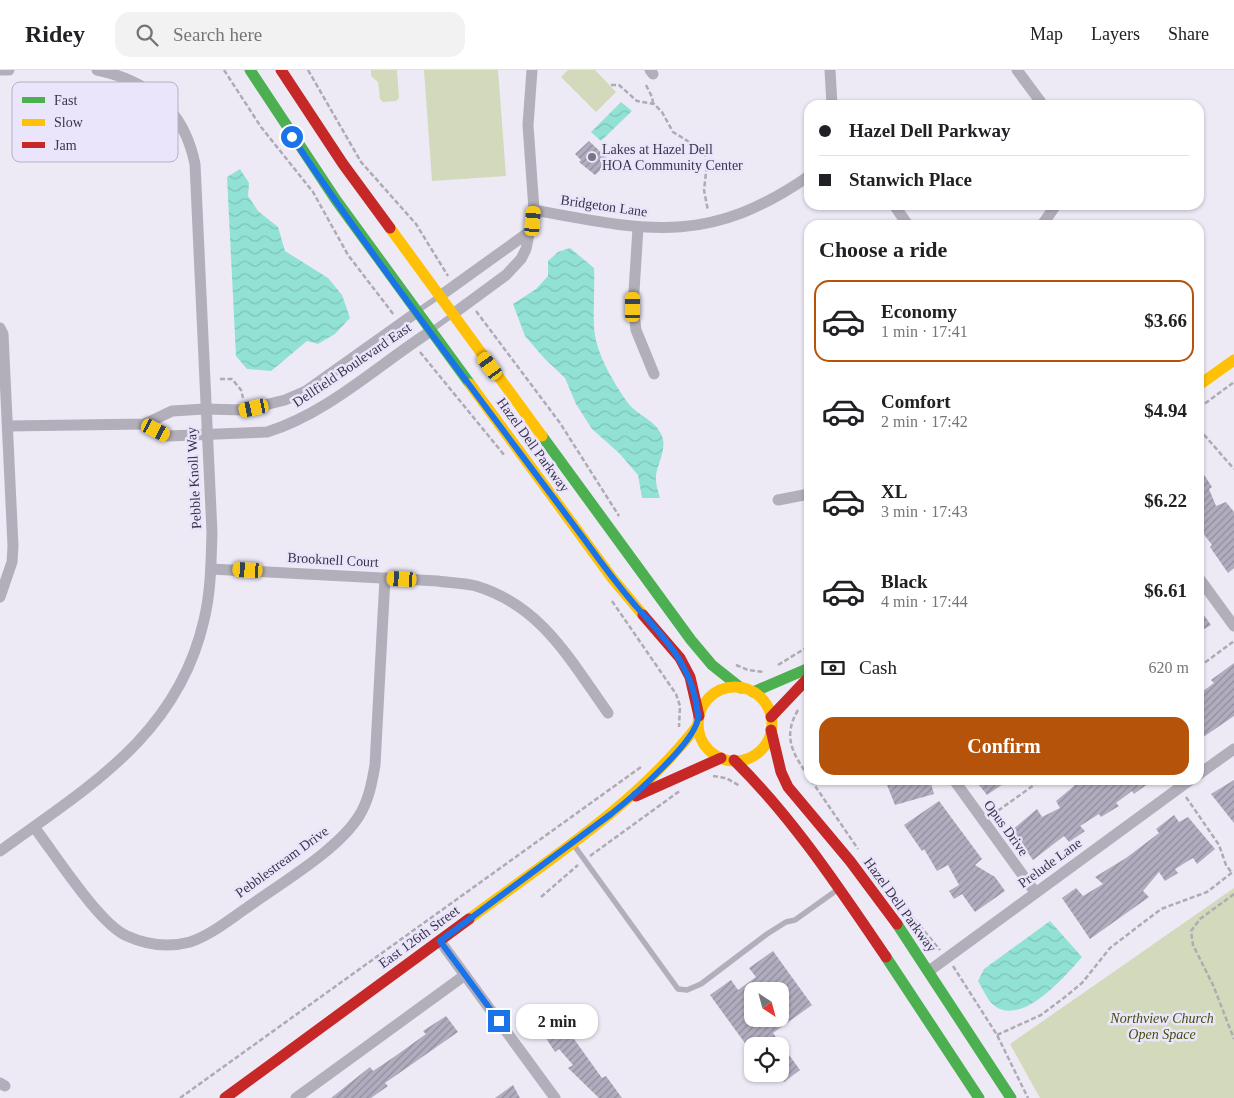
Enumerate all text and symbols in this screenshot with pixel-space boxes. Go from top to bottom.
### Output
search box [115,12,465,57]
text: Ridey [25,21,85,47]
icon: search [133,21,161,49]
text: Search here [173,24,262,45]
text: Map [1030,24,1063,44]
text: Layers [1091,24,1140,44]
text: Share [1168,24,1209,44]
legend [12,82,178,162]
text: Fast [54,93,77,108]
text: Slow [54,115,84,130]
text: Hazel Dell Parkway [849,120,1010,141]
route start [281,126,303,148]
text: Jam [54,138,77,153]
place label: Lakes at Hazel Dell HOA Community Center [602,142,743,173]
marker: Lakes at Hazel Dell HOA Community Center [586,151,598,163]
text: Stanwich Place [849,169,972,190]
street label: Bridgeton Lane [560,192,648,220]
car [524,205,541,237]
text: Choose a ride [819,237,947,262]
car [625,292,640,322]
icon: car [821,299,866,344]
text: Economy [881,301,957,322]
text: $3.66 [1144,310,1187,331]
street label: Dellfield Boulevard East [290,320,414,410]
text: 1 min · 17:41 [881,323,968,340]
car [475,349,504,383]
icon: car [821,389,866,434]
text: Comfort [881,391,951,412]
street label: Hazel Dell Parkway [494,395,572,495]
car [237,398,270,418]
text: $4.94 [1144,400,1187,421]
text: 2 min · 17:42 [881,413,968,430]
car [139,417,172,443]
street label: Pebble Knoll Way [184,427,204,529]
icon: car [821,479,866,524]
text: XL [881,481,907,502]
text: $6.22 [1144,490,1187,511]
text: 3 min · 17:43 [881,503,968,520]
street label: Brooknell Court [287,550,379,570]
car [232,562,263,578]
icon: car [821,569,866,614]
car [386,571,417,587]
text: Black [881,571,927,592]
text: $6.61 [1144,580,1187,601]
text: 4 min · 17:44 [881,593,968,610]
icon: cash [819,654,847,682]
text: Cash [859,657,897,678]
text: 620 m [1149,659,1189,676]
button: Confirm [819,717,1189,775]
street label: Opus Drive [981,797,1031,859]
street label: Pebblestream Drive [233,823,331,901]
street label: Prelude Lane [1016,835,1084,891]
street label: Hazel Dell Parkway [861,855,939,955]
street label: East 126th Street [376,903,462,971]
north arrow [744,982,789,1028]
map controls [744,982,789,1082]
callout: 2 min [516,1004,599,1038]
route end [488,1010,510,1032]
park label: Northview Church Open Space [1109,1011,1214,1042]
text: 2 min [538,1013,576,1030]
button: locate [744,1037,789,1082]

